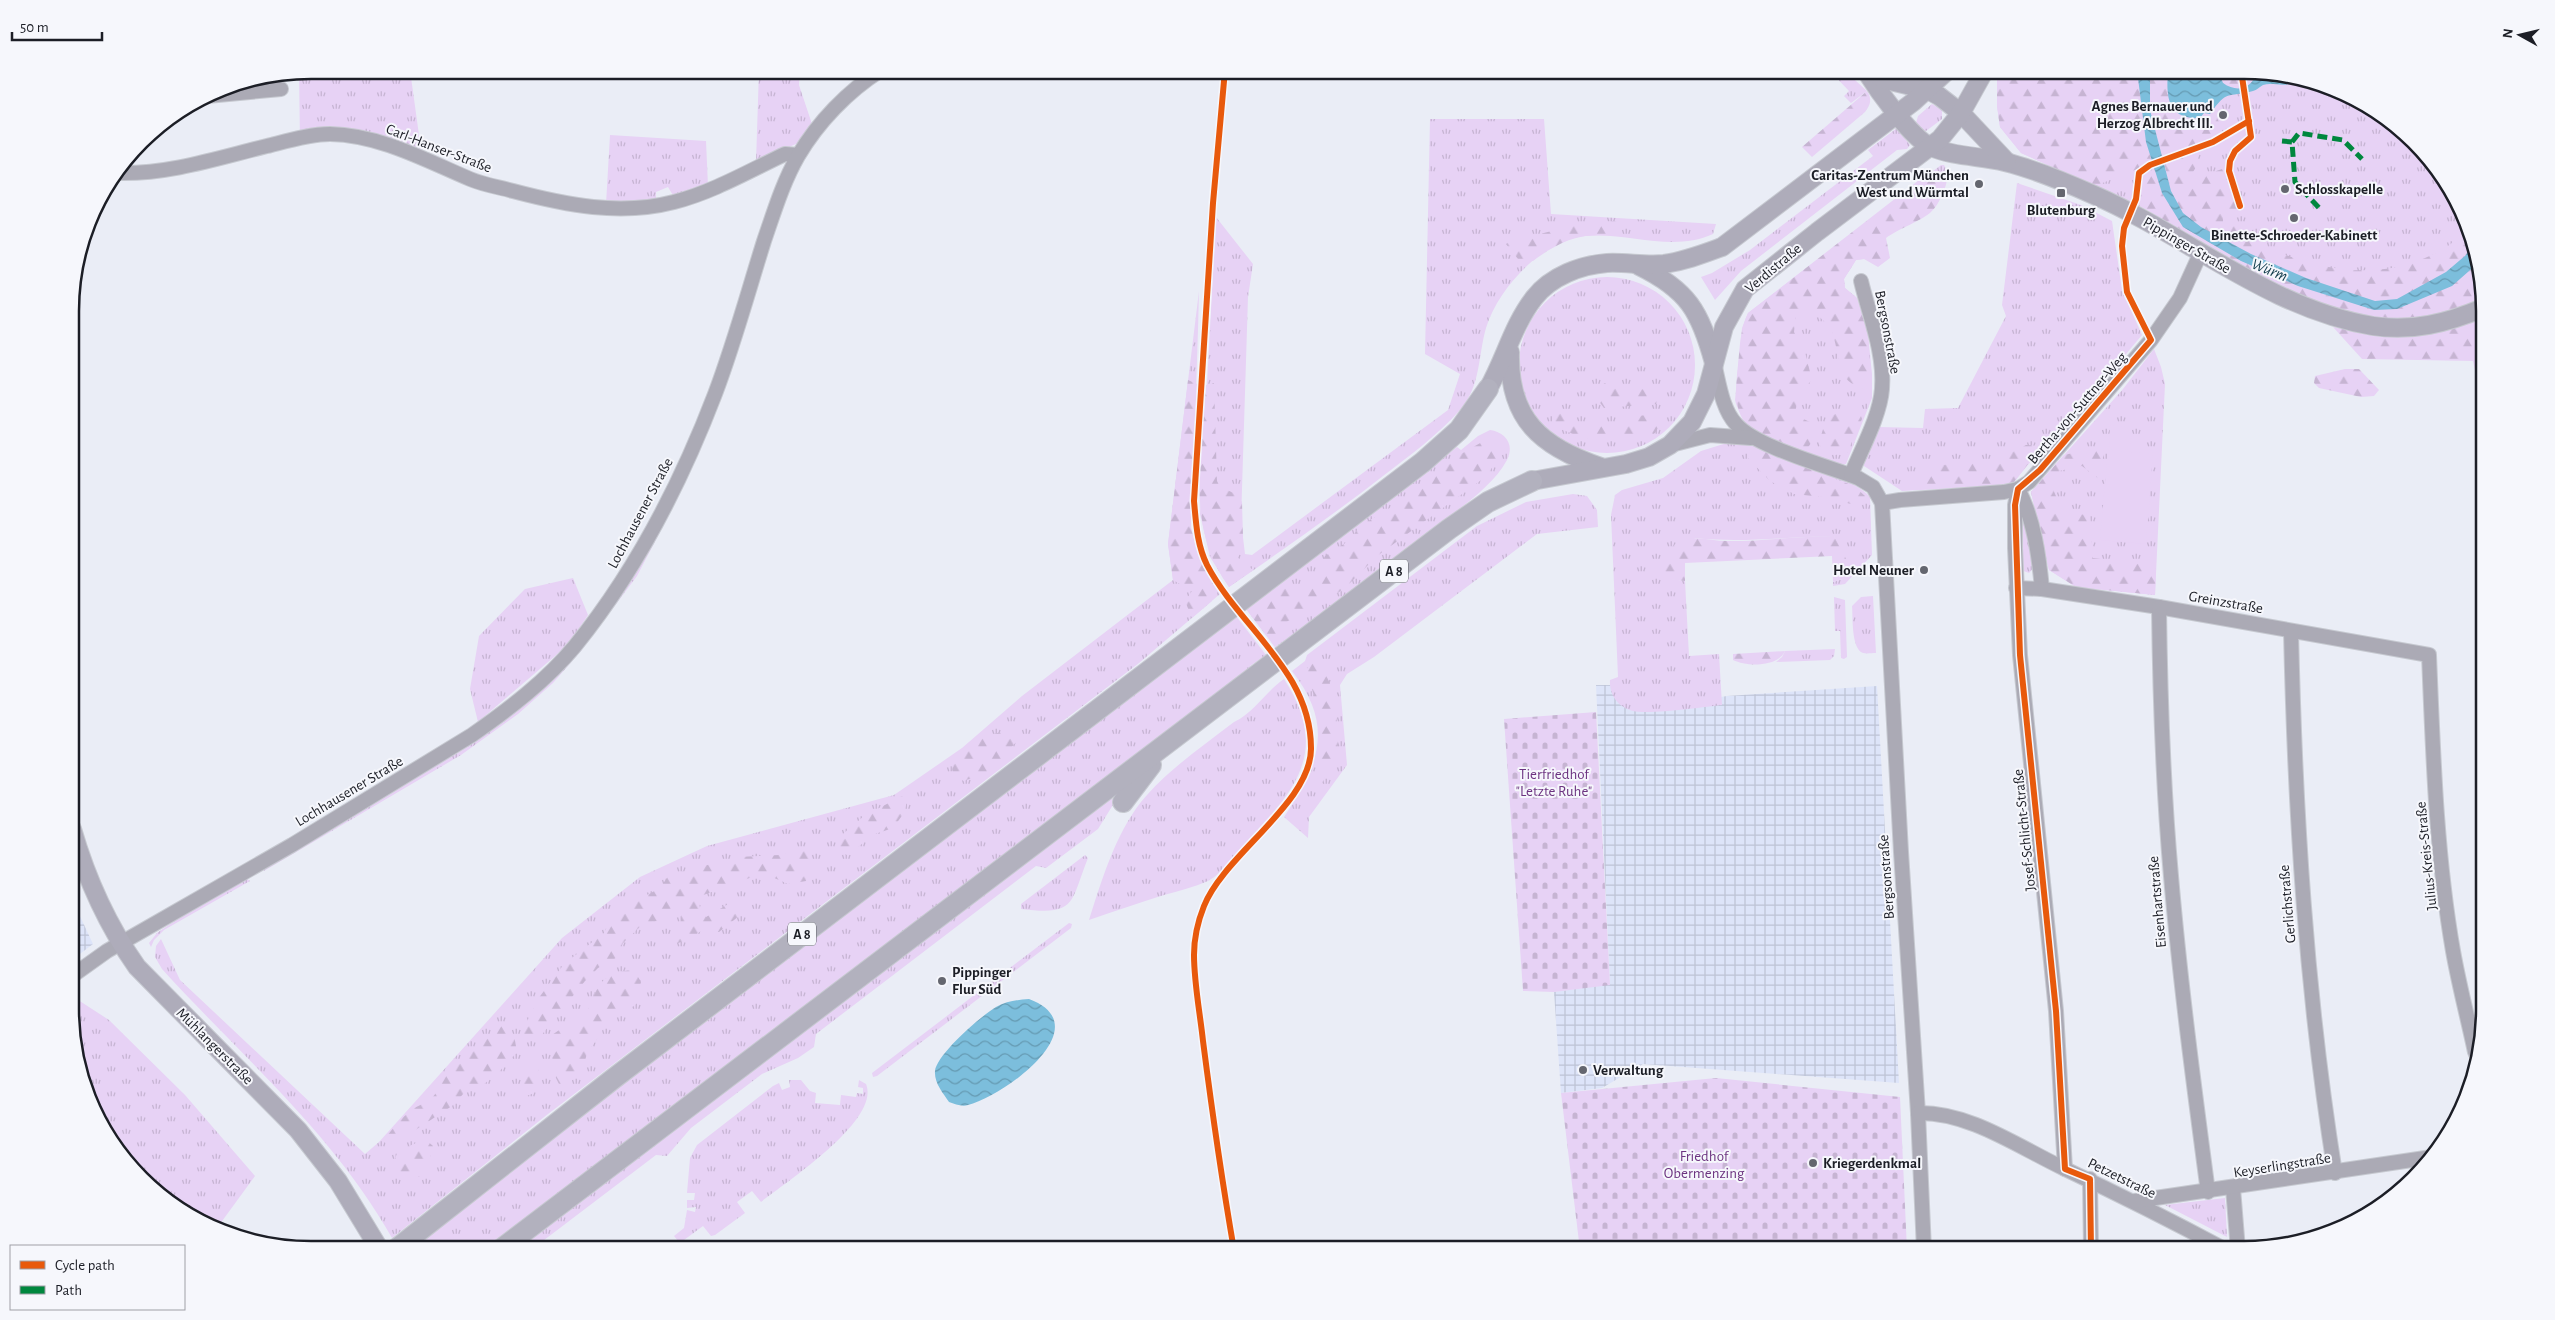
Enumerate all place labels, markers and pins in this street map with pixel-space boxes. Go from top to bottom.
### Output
place label: Agnes Bernauer und Herzog Albrecht III. [2091,99,2213,131]
marker: Agnes Bernauer und Herzog Albrecht III. [2217,109,2229,121]
place label: Caritas-Zentrum München West und Würmtal [1811,168,1969,200]
marker: Caritas-Zentrum München West und Würmtal [1973,178,1985,190]
place label: Schlosskapelle [2295,182,2383,197]
marker: Schlosskapelle [2279,183,2291,195]
marker: Blutenburg [2055,187,2067,199]
place label: Blutenburg [2027,203,2096,218]
marker: Binette-Schroeder-Kabinett [2288,212,2300,224]
place label: Binette-Schroeder-Kabinett [2211,228,2377,243]
place label: Hotel Neuner [1833,563,1915,578]
marker: Hotel Neuner [1918,564,1930,576]
place label: Pippinger Flur Süd [952,965,1012,997]
marker: Pippinger Flur Süd [936,975,948,987]
place label: Verwaltung [1593,1063,1664,1078]
marker: Verwaltung [1577,1064,1589,1076]
place label: Kriegerdenkmal [1823,1156,1921,1171]
marker: Kriegerdenkmal [1807,1157,1819,1169]

